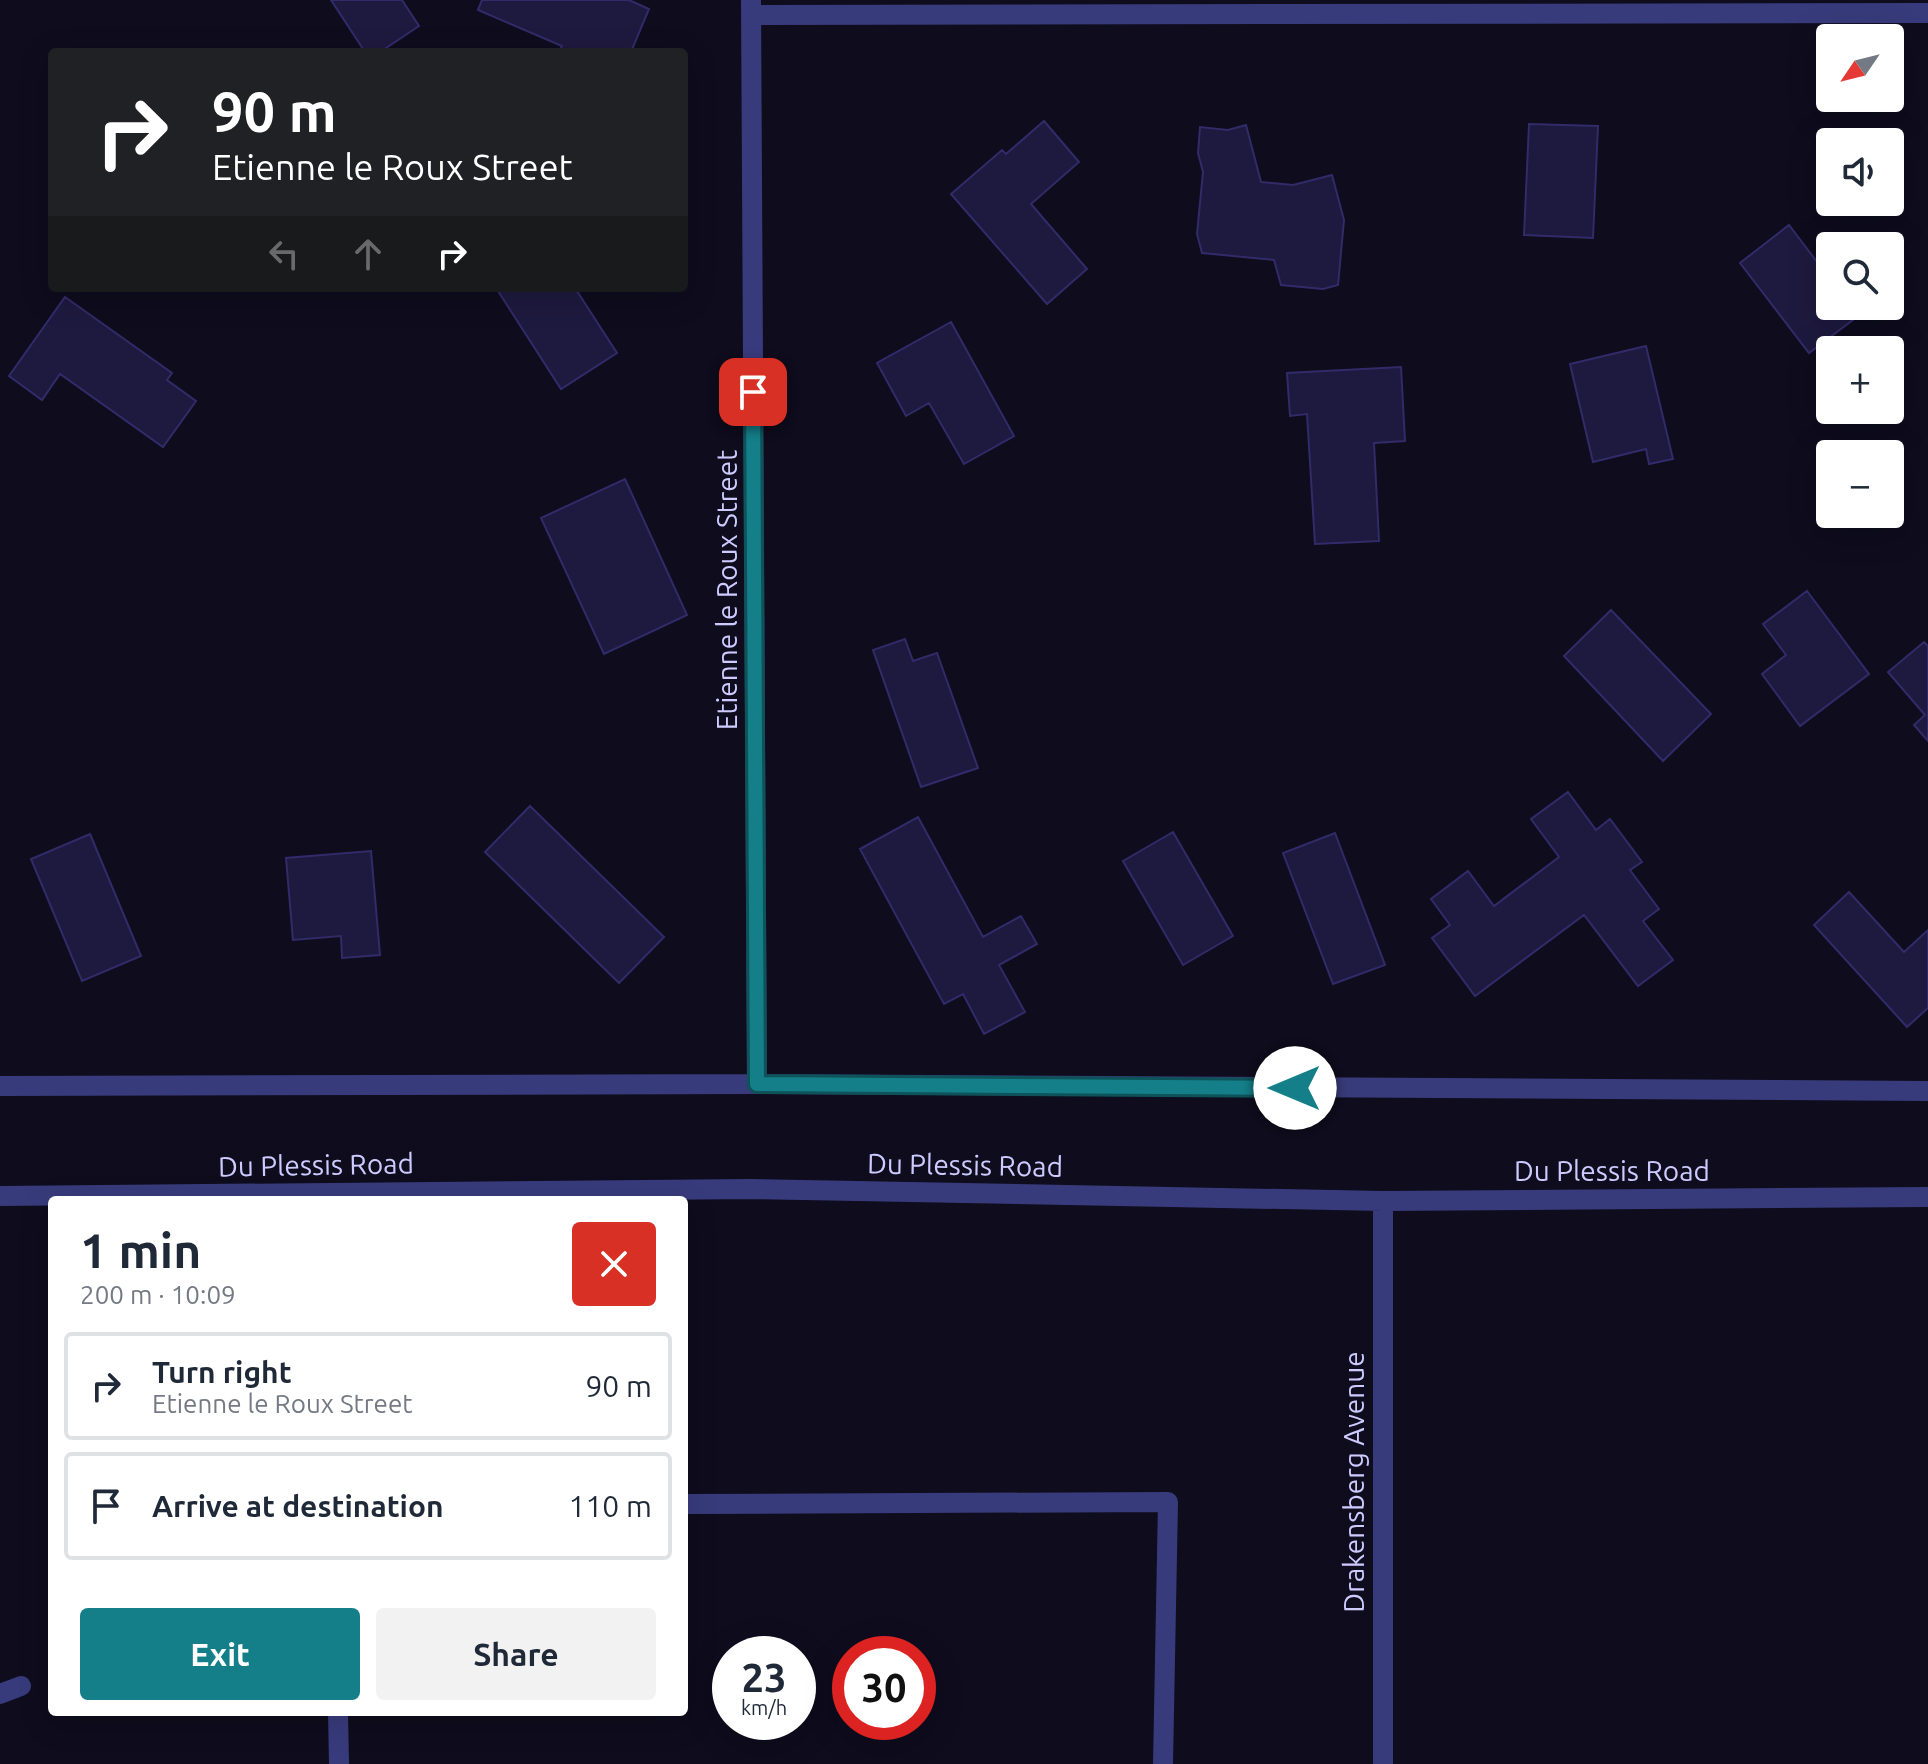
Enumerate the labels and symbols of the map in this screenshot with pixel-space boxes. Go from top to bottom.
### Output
north arrow [1816,24,1904,112]
pin [719,358,787,426]
street label: Etienne le Roux Street [711,450,742,730]
position arrow [1253,1046,1337,1130]
street label: Du Plessis Road [218,1147,414,1182]
street label: Du Plessis Road [867,1147,1063,1182]
street label: Du Plessis Road [1514,1155,1710,1186]
street label: Drakensberg Avenue [1338,1351,1369,1613]
speed limit sign: 30 [832,1636,936,1740]

